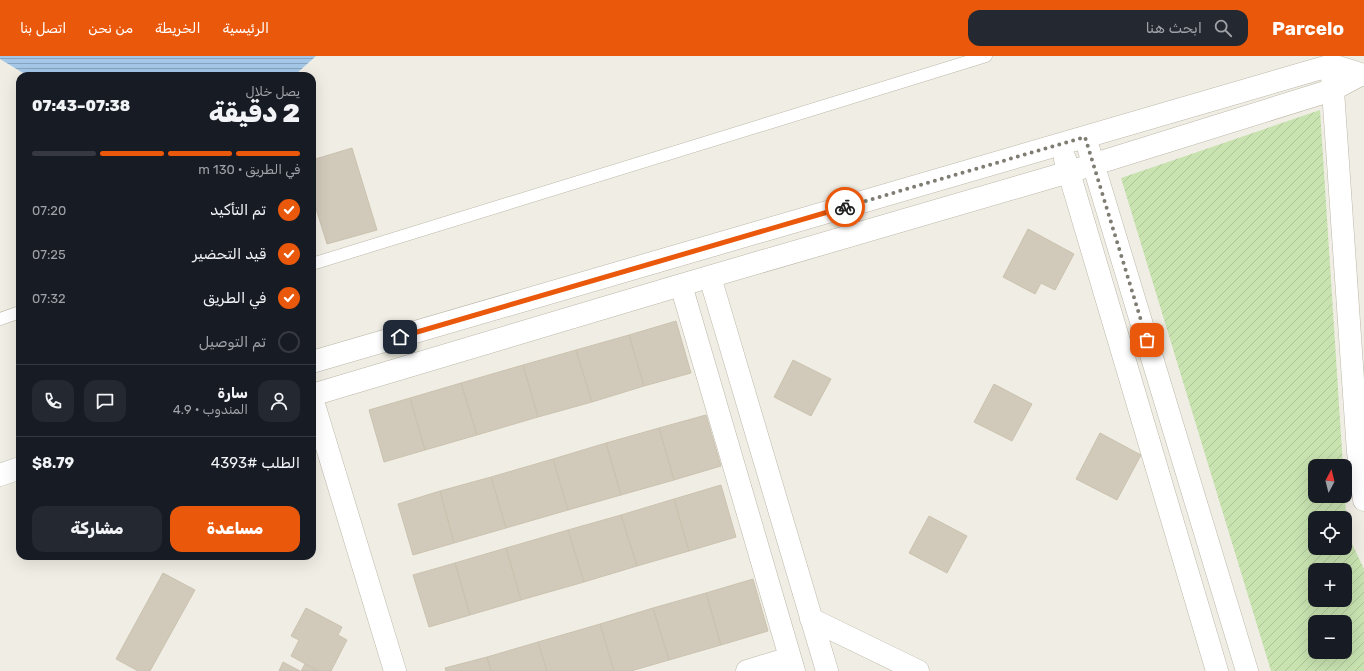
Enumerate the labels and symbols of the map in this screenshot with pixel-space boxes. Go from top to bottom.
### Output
courier [825,187,865,227]
pin [383,320,417,354]
pin [1130,323,1164,357]
north arrow [1308,459,1352,503]

